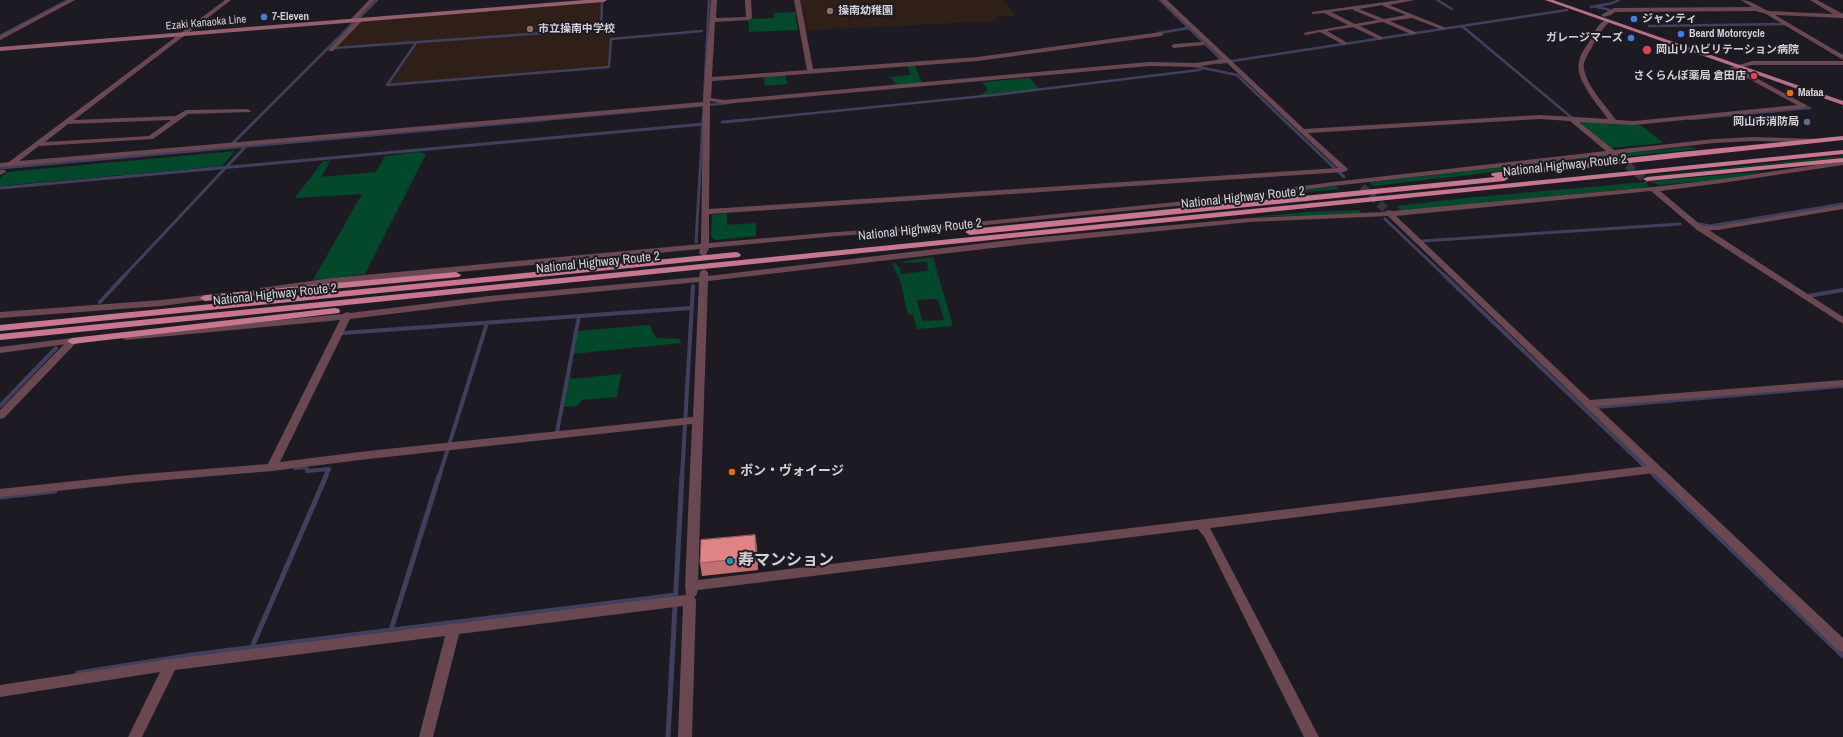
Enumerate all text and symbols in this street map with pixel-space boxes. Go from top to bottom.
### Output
place label: 操南幼稚園 [838,4,893,18]
marker: 操南幼稚園 [825,6,835,16]
place label: 7-Eleven [272,10,309,24]
marker: 7-Eleven [259,12,269,22]
place label: ジャンティ [1642,12,1697,26]
street label: Ezaki Kanaoka Line [165,13,247,33]
marker: ジャンティ [1629,14,1639,24]
place label: 市立操南中学校 [538,22,615,36]
marker: 市立操南中学校 [525,24,535,34]
place label: Beard Motorcycle [1689,27,1765,41]
marker: Beard Motorcycle [1676,29,1686,39]
place label: ガレージマーズ [1546,31,1623,45]
marker: ガレージマーズ [1626,33,1636,43]
place label: 岡山リハビリテーション病院 [1656,43,1799,57]
marker: 岡山リハビリテーション病院 [1641,44,1653,56]
place label: さくらんぼ薬局 倉田店 [1633,69,1746,83]
marker: さくらんぼ薬局 倉田店 [1749,71,1759,81]
place label: Mataa [1798,86,1824,100]
marker: Mataa [1785,88,1795,98]
place label: 岡山市消防局 [1733,115,1799,129]
marker: 岡山市消防局 [1802,117,1812,127]
street label: National Highway Route 2 [1502,152,1628,180]
street label: National Highway Route 2 [1180,184,1306,212]
street label: National Highway Route 2 [857,216,983,244]
street label: National Highway Route 2 [535,249,661,277]
street label: National Highway Route 2 [212,281,338,309]
place label: ボン・ヴォイージ [740,464,844,480]
marker: ボン・ヴォイージ [727,467,737,477]
place label: 寿マンション [738,551,834,571]
marker: 寿マンション [725,556,735,566]

